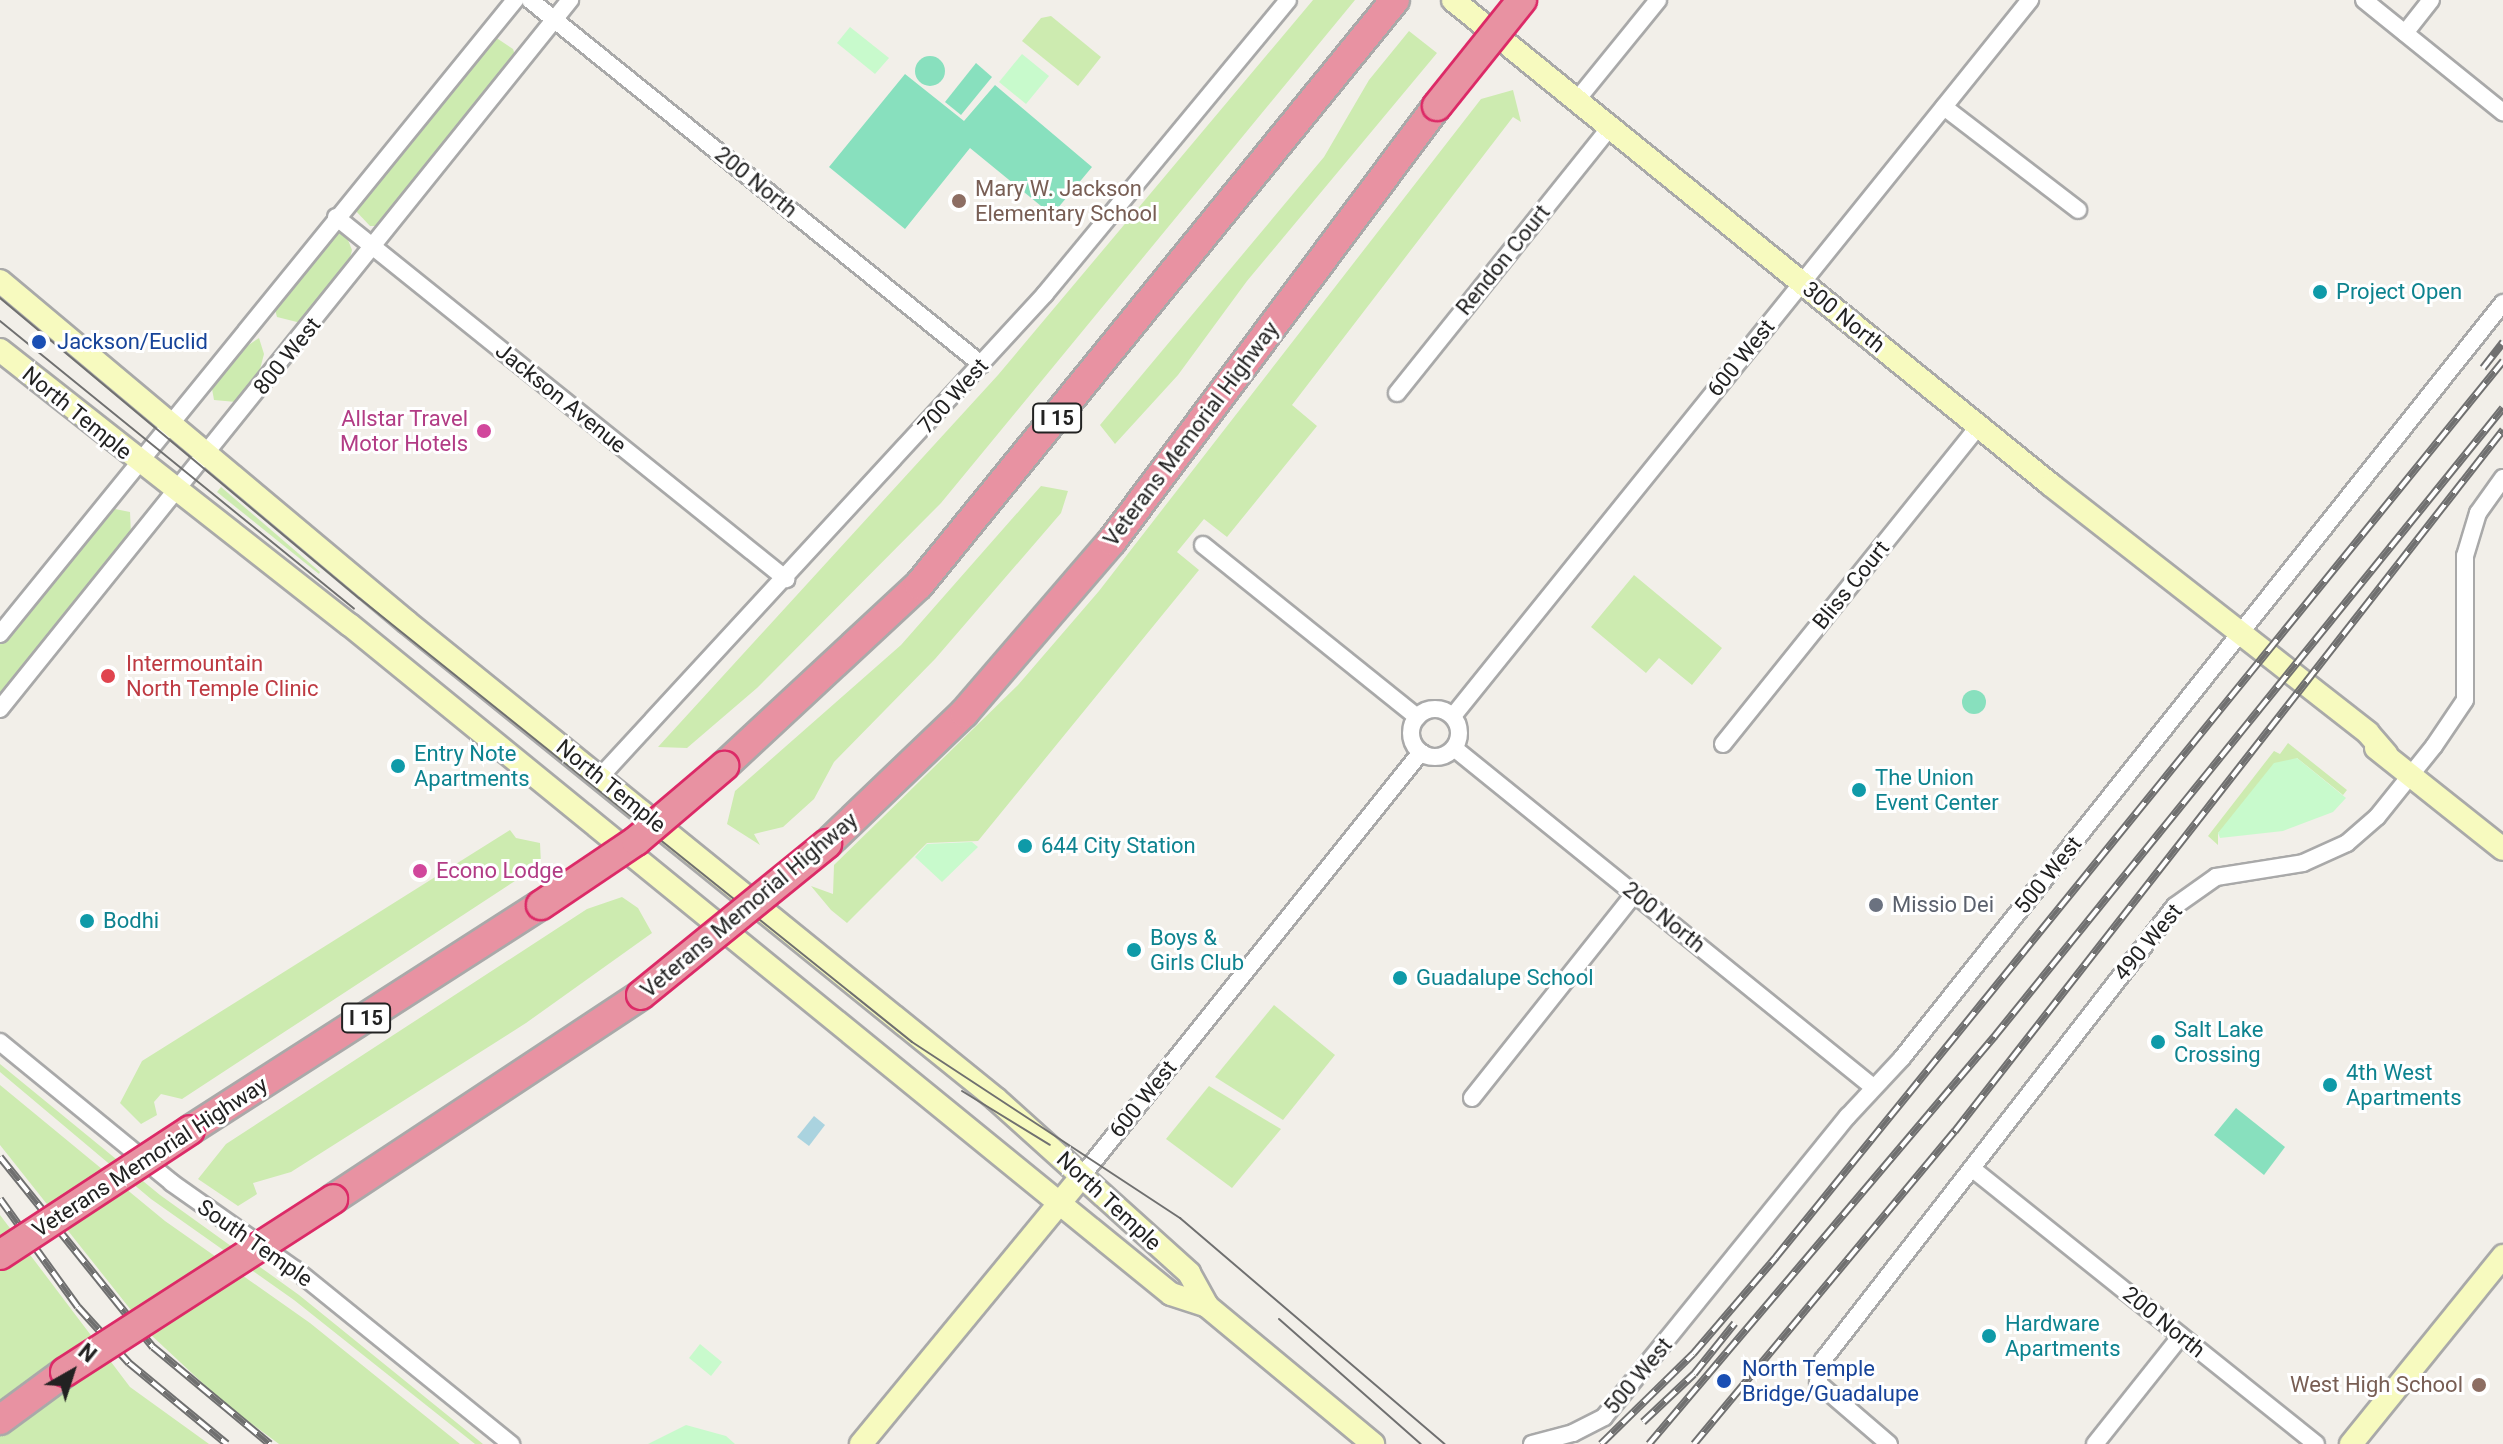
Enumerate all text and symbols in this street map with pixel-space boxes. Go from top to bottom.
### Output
street label: 200 North [710,141,802,223]
place label: Mary W. Jackson Elementary School [975,175,1157,226]
marker: Mary W. Jackson Elementary School [950,192,968,210]
street label: Rendon Court [1451,200,1555,320]
street label: 300 North [1798,276,1890,358]
place label: Project Open [2336,279,2462,305]
marker: Project Open [2311,283,2329,301]
street label: 800 West [248,312,326,400]
street label: 600 West [1702,314,1780,402]
street label: Veterans Memorial Highway [1098,316,1284,552]
place label: Jackson/Euclid [57,329,208,355]
marker: Jackson/Euclid [28,331,50,353]
street label: Jackson Avenue [490,337,632,459]
street label: 700 West [912,353,994,439]
street label: North Temple [17,361,137,465]
road number: I 15 [1031,402,1083,434]
place label: Allstar Travel Motor Hotels [340,405,468,456]
marker: Allstar Travel Motor Hotels [475,422,493,440]
street label: Bliss Court [1807,535,1895,635]
place label: Intermountain North Temple Clinic [126,650,319,702]
marker: Intermountain North Temple Clinic [97,665,119,687]
street label: North Temple [551,734,671,838]
place label: Entry Note Apartments [414,740,530,792]
marker: Entry Note Apartments [389,757,407,775]
place label: The Union Event Center [1875,764,1999,816]
marker: The Union Event Center [1850,781,1868,799]
street label: Veterans Memorial Highway [635,807,863,1003]
street label: 500 West [2009,831,2087,919]
place label: 644 City Station [1041,833,1196,859]
marker: 644 City Station [1016,837,1034,855]
place label: Econo Lodge [436,858,563,884]
marker: Econo Lodge [411,862,429,880]
street label: 200 North [1618,876,1710,958]
place label: Missio Dei [1892,892,1994,918]
marker: Missio Dei [1867,896,1885,914]
street label: 490 West [2108,898,2188,986]
place label: Bodhi [103,908,159,934]
marker: Bodhi [78,912,96,930]
place label: Boys & Girls Club [1150,924,1244,976]
marker: Boys & Girls Club [1125,941,1143,959]
place label: Guadalupe School [1416,965,1594,991]
marker: Guadalupe School [1391,969,1409,987]
road number: I 15 [340,1002,392,1034]
place label: Salt Lake Crossing [2174,1016,2263,1068]
marker: Salt Lake Crossing [2149,1033,2167,1051]
street label: 600 West [1104,1055,1182,1143]
place label: 4th West Apartments [2346,1059,2462,1110]
street label: Veterans Memorial Highway [28,1071,272,1243]
marker: 4th West Apartments [2321,1076,2339,1094]
street label: North Temple [1051,1146,1167,1256]
street label: South Temple [192,1193,318,1293]
street label: 200 North [2118,1281,2210,1363]
place label: Hardware Apartments [2005,1310,2121,1362]
marker: Hardware Apartments [1980,1327,1998,1345]
north arrow [32,1332,112,1412]
street label: 500 West [1598,1332,1678,1420]
text: N [74,1338,101,1368]
place label: North Temple Bridge/Guadalupe [1742,1355,1919,1406]
marker: North Temple Bridge/Guadalupe [1713,1370,1735,1392]
place label: West High School [2290,1372,2463,1398]
marker: West High School [2470,1376,2488,1394]

